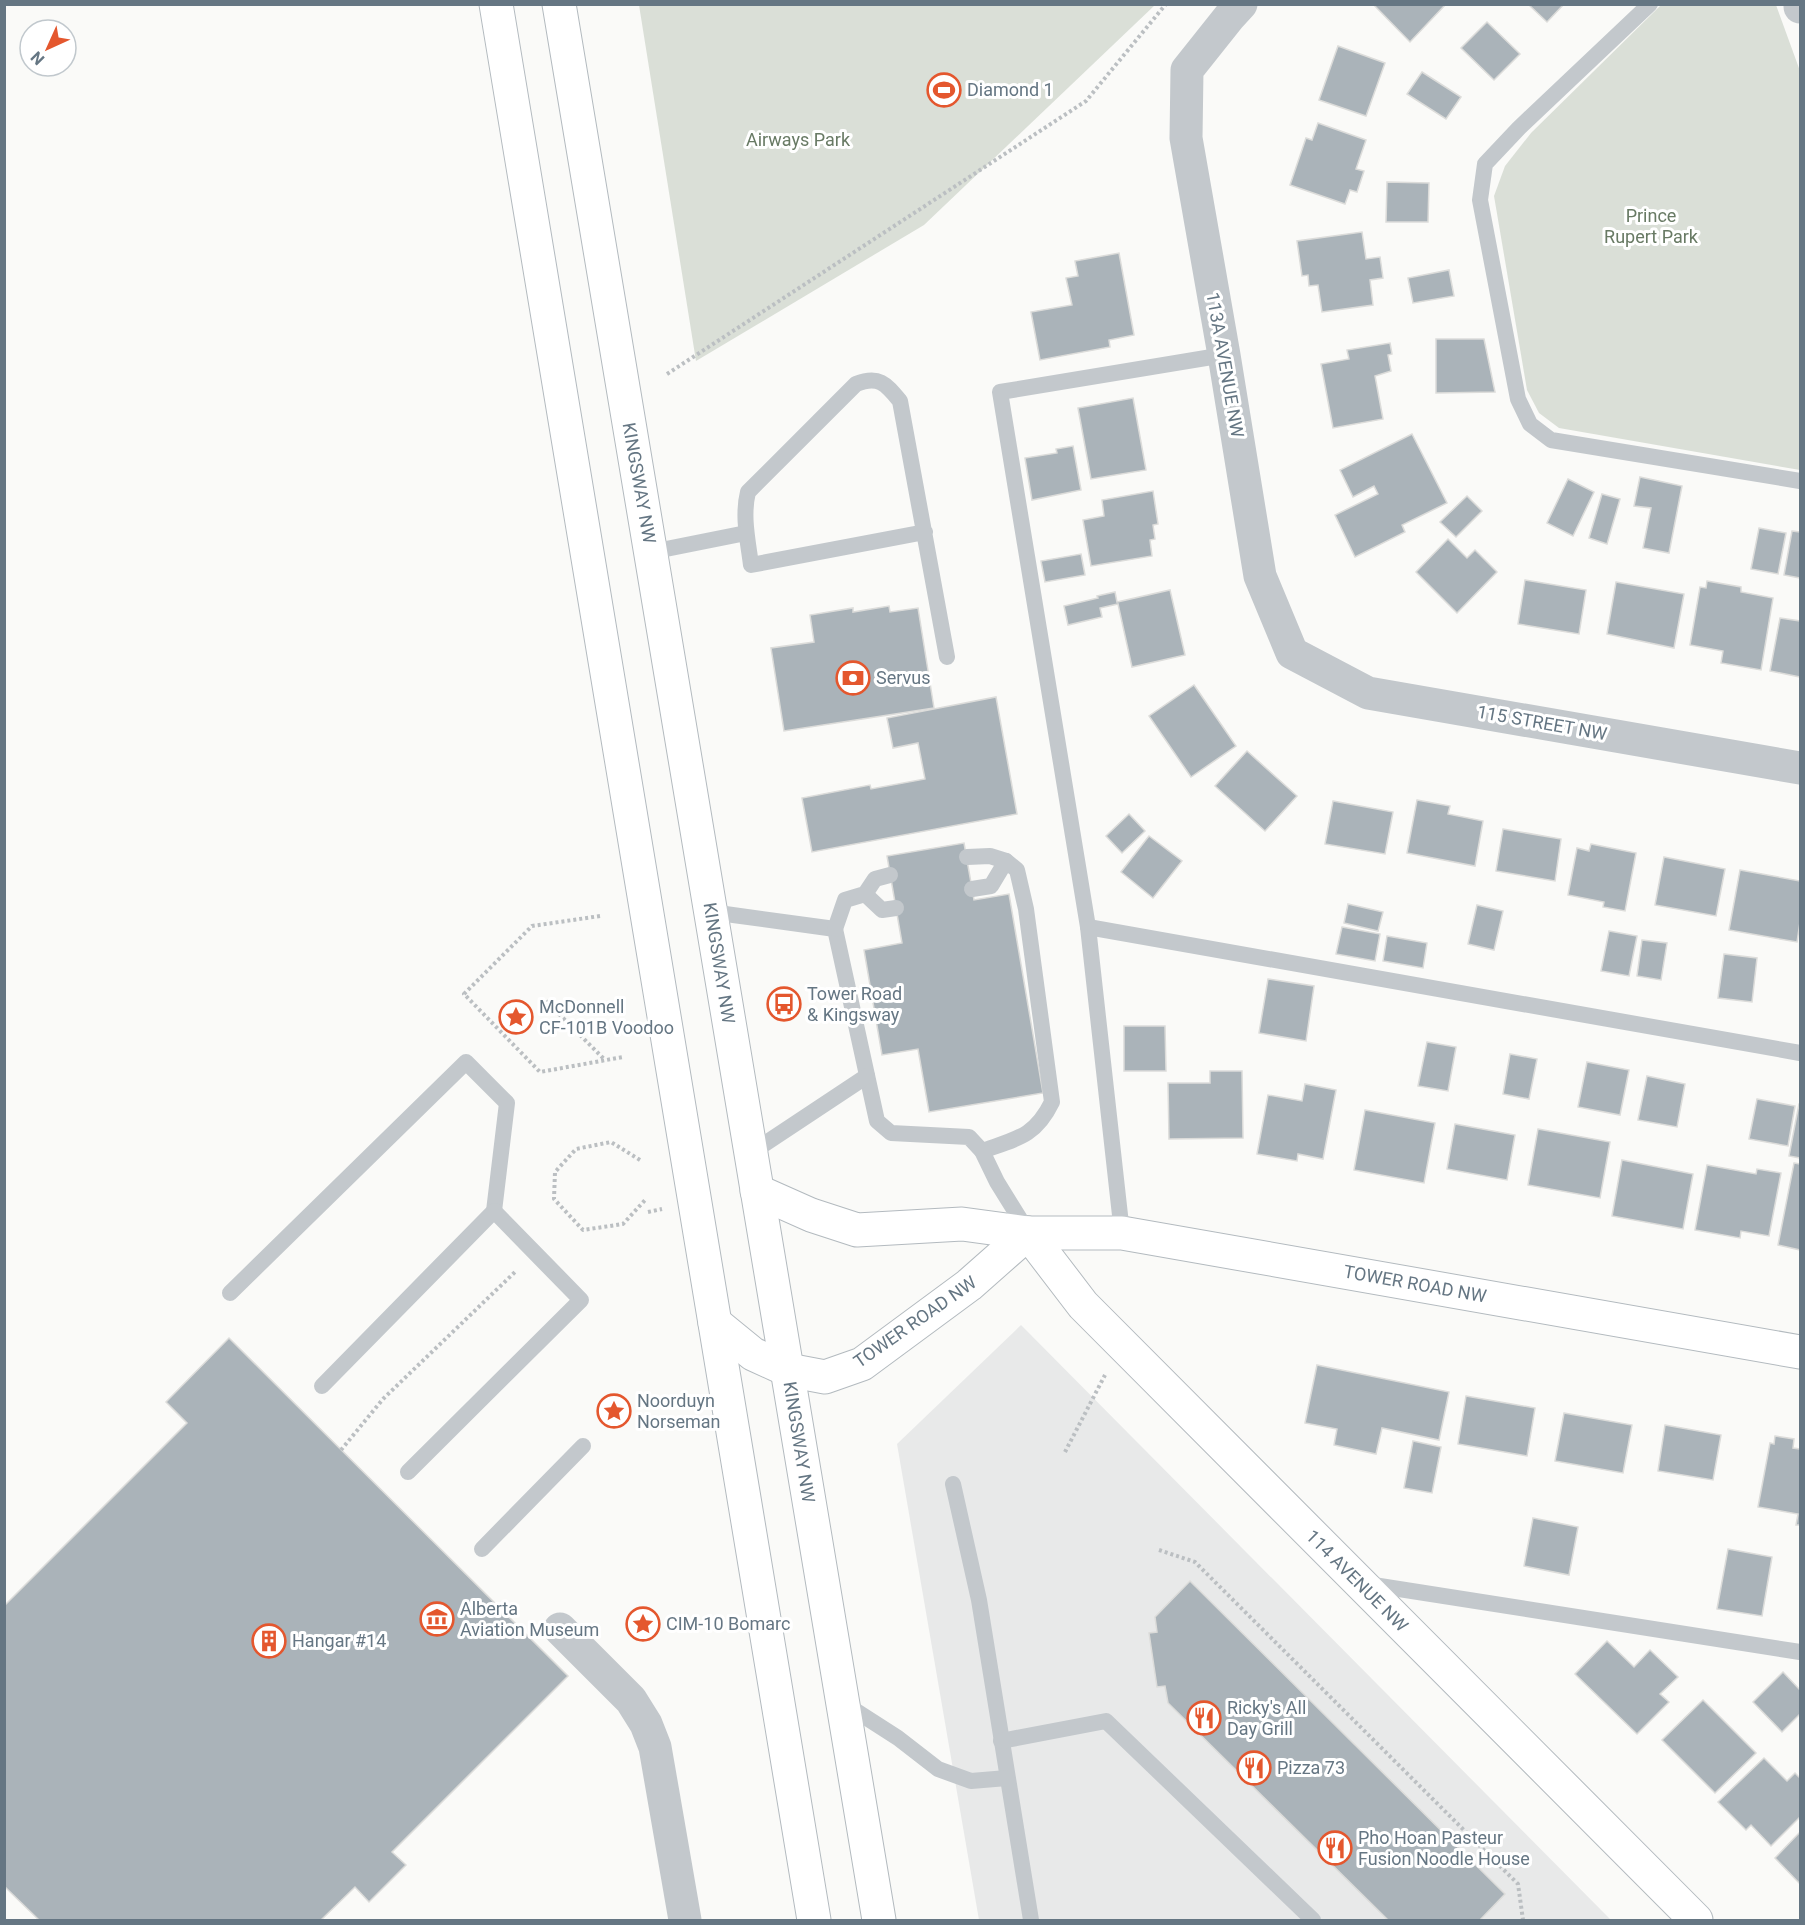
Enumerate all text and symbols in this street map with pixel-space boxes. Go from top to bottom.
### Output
north arrow [18,18,78,78]
text: N [27,48,48,69]
sports icon: Diamond 1 [926,72,962,108]
place label: Diamond 1 [967,79,1054,100]
park label: Airways Park [746,129,851,150]
park label: Prince Rupert Park [1604,205,1699,247]
street label: 113A AVENUE NW [1202,291,1249,439]
street label: KINGSWAY NW [619,421,660,545]
bank icon: Servus [835,660,871,696]
place label: Servus [876,667,930,688]
street label: 115 STREET NW [1475,701,1609,744]
street label: KINGSWAY NW [700,901,739,1025]
place label: Tower Road & Kingsway [807,983,902,1025]
bus stop icon: Tower Road & Kingsway [766,986,802,1022]
place label: McDonnell CF-101B Voodoo [539,996,674,1038]
place icon: McDonnell CF-101B Voodoo [498,999,534,1035]
street label: TOWER ROAD NW [1342,1261,1488,1306]
street label: TOWER ROAD NW [849,1271,980,1372]
street label: KINGSWAY NW [780,1380,819,1504]
place label: Noorduyn Norseman [637,1390,721,1432]
place icon: Noorduyn Norseman [596,1393,632,1429]
street label: 114 AVENUE NW [1302,1525,1413,1636]
place label: Alberta Aviation Museum [460,1598,599,1640]
museum icon: Alberta Aviation Museum [419,1601,455,1637]
place icon: CIM-10 Bomarc [625,1606,661,1642]
place label: CIM-10 Bomarc [666,1613,790,1634]
building icon: Hangar #14 [251,1623,287,1659]
place label: Hangar #14 [292,1630,386,1651]
place label: Ricky's All Day Grill [1227,1697,1306,1739]
restaurant icon: Ricky's All Day Grill [1186,1700,1222,1736]
restaurant icon: Pizza 73 [1236,1750,1272,1786]
place label: Pizza 73 [1277,1757,1345,1778]
place label: Pho Hoan Pasteur Fusion Noodle House [1358,1827,1530,1869]
restaurant icon: Pho Hoan Pasteur Fusion Noodle House [1317,1830,1353,1866]

